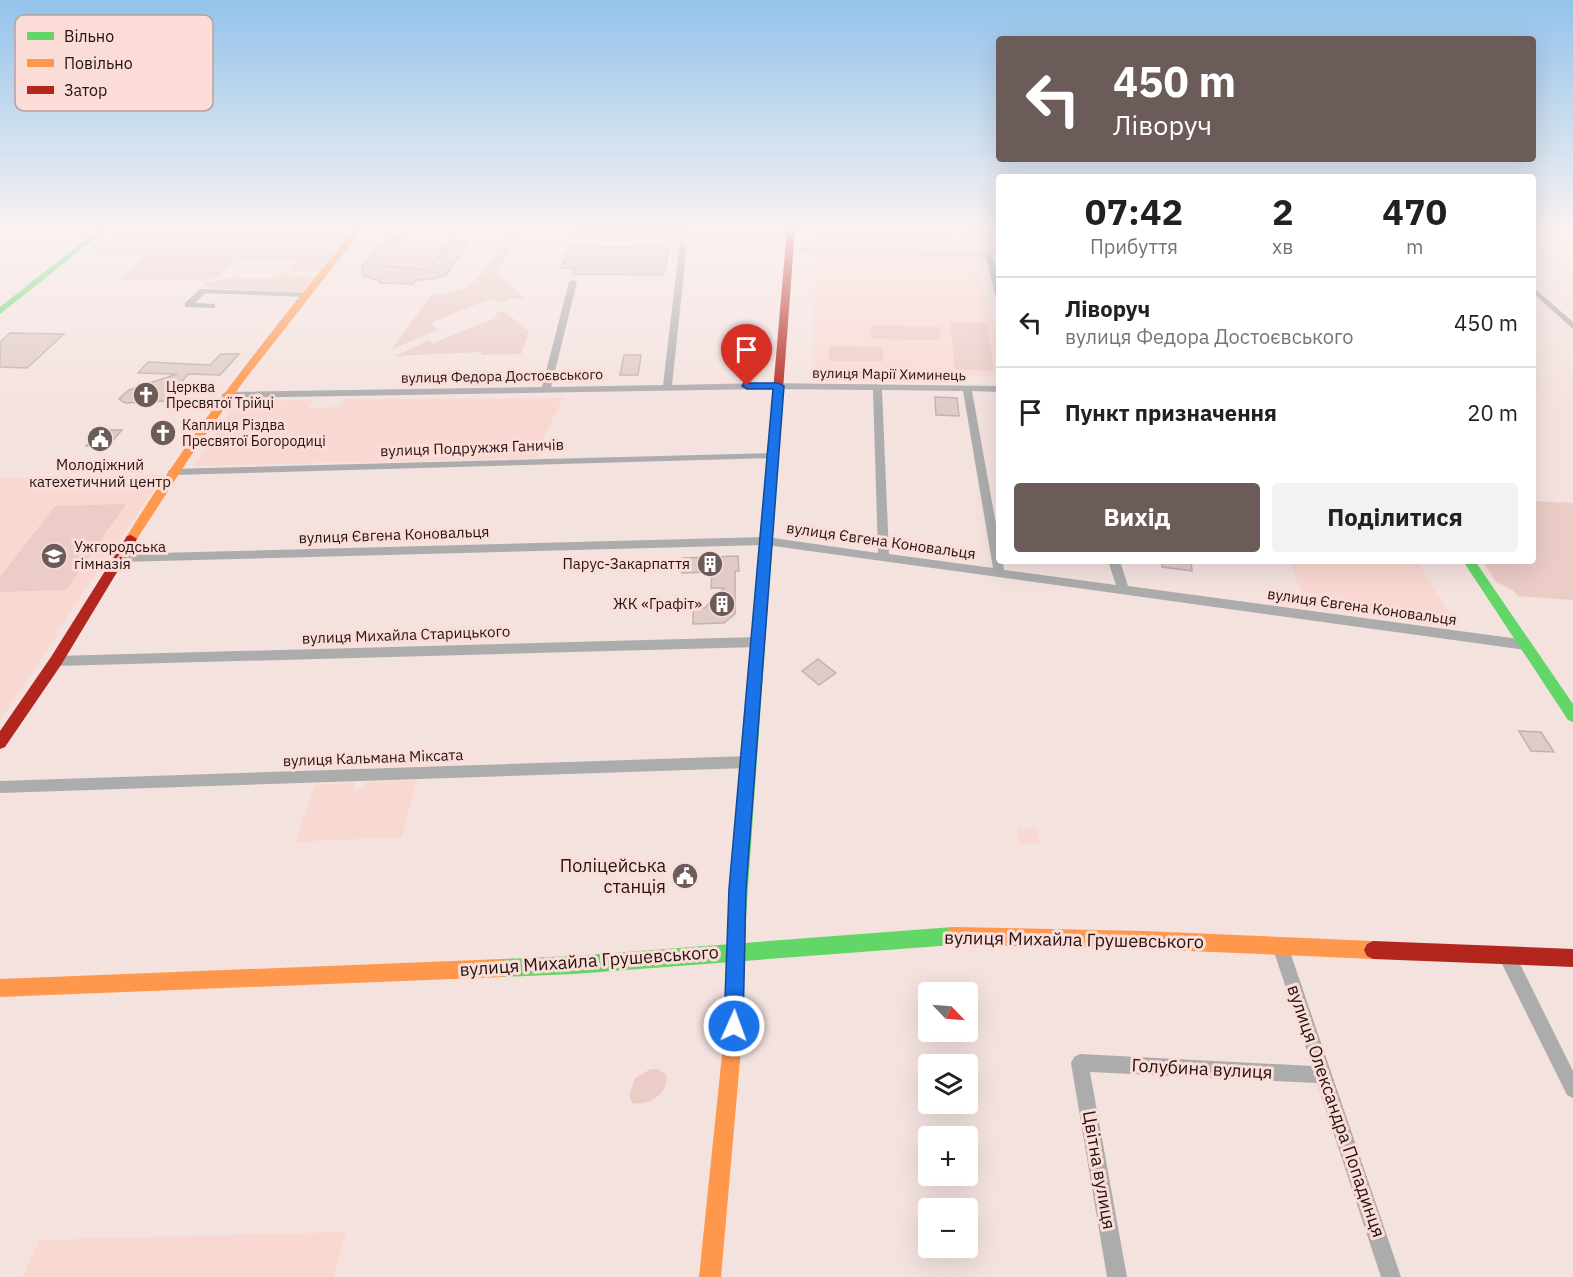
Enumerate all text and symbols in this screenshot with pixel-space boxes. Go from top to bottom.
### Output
legend [15,15,213,111]
text: Вільно [64,26,114,46]
text: Повільно [64,53,133,73]
text: 450 m [1113,54,1236,109]
icon: left [1014,60,1092,138]
text: Затор [64,80,107,100]
text: Ліворуч [1113,107,1212,142]
text: 07:42 [1085,188,1183,235]
text: 2 [1272,188,1294,235]
text: 470 [1382,188,1447,235]
text: Прибуття [1090,233,1178,260]
text: хв [1272,233,1293,260]
text: m [1406,233,1423,260]
text: Ліворуч [1065,294,1150,323]
icon: left [1014,306,1047,339]
text: 450 m [1454,308,1518,337]
text: вулиця Федора Достоєвського [1065,323,1354,350]
pin [721,324,772,386]
icon: arrive [730,333,763,366]
street label: вулиця Марії Химинець [812,364,966,384]
street label: вулиця Федора Достоєвського [401,365,603,387]
place label: Церква Пресвятої Трійці [166,378,274,412]
church icon: Церква Пресвятої Трійці [131,380,161,410]
icon: arrive [1014,396,1047,429]
text: Пункт призначення [1065,398,1277,427]
text: 20 m [1467,398,1518,427]
place label: Каплиця Різдва Пресвятої Богородиці [182,416,326,450]
church icon: Каплиця Різдва Пресвятої Богородиці [148,418,178,448]
public building icon: Молодіжний катехетичний центр [85,424,115,454]
street label: вулиця Подружжя Ганичів [380,435,564,460]
place label: Молодіжний катехетичний центр [29,455,171,491]
button: Вихід [1014,483,1260,552]
button: Поділитися [1272,483,1518,552]
street label: вулиця Євгена Коновальця [785,518,977,563]
street label: вулиця Євгена Коновальця [298,522,490,547]
place label: Ужгородська гімназія [74,537,166,573]
school or university icon: Ужгородська гімназія [39,541,69,571]
building icon: Парус-Закарпаття [695,549,725,579]
place label: Парус-Закарпаття [562,554,690,573]
street label: вулиця Євгена Коновальця [1266,584,1458,629]
building icon: ЖК «Графіт» [707,589,737,619]
place label: ЖК «Графіт» [613,594,702,613]
street label: вулиця Михайла Старицького [302,621,510,648]
street label: вулиця Кальмана Міксата [282,745,464,770]
place label: Поліцейська станція [560,854,666,898]
public building icon: Поліцейська станція [670,861,700,891]
street label: вулиця Михайла Грушевського [944,926,1204,953]
street label: вулиця Михайла Грушевського [459,940,719,981]
street label: вулиця Олександра Попадинця [1282,981,1391,1240]
north arrow [918,982,978,1042]
map controls [918,982,978,1258]
position arrow [702,994,766,1058]
street label: Голубина вулиця [1131,1053,1273,1084]
button: layers [918,1054,978,1114]
street label: Цвітна вулиця [1078,1109,1121,1231]
button: + [918,1126,978,1186]
button: − [918,1198,978,1258]

